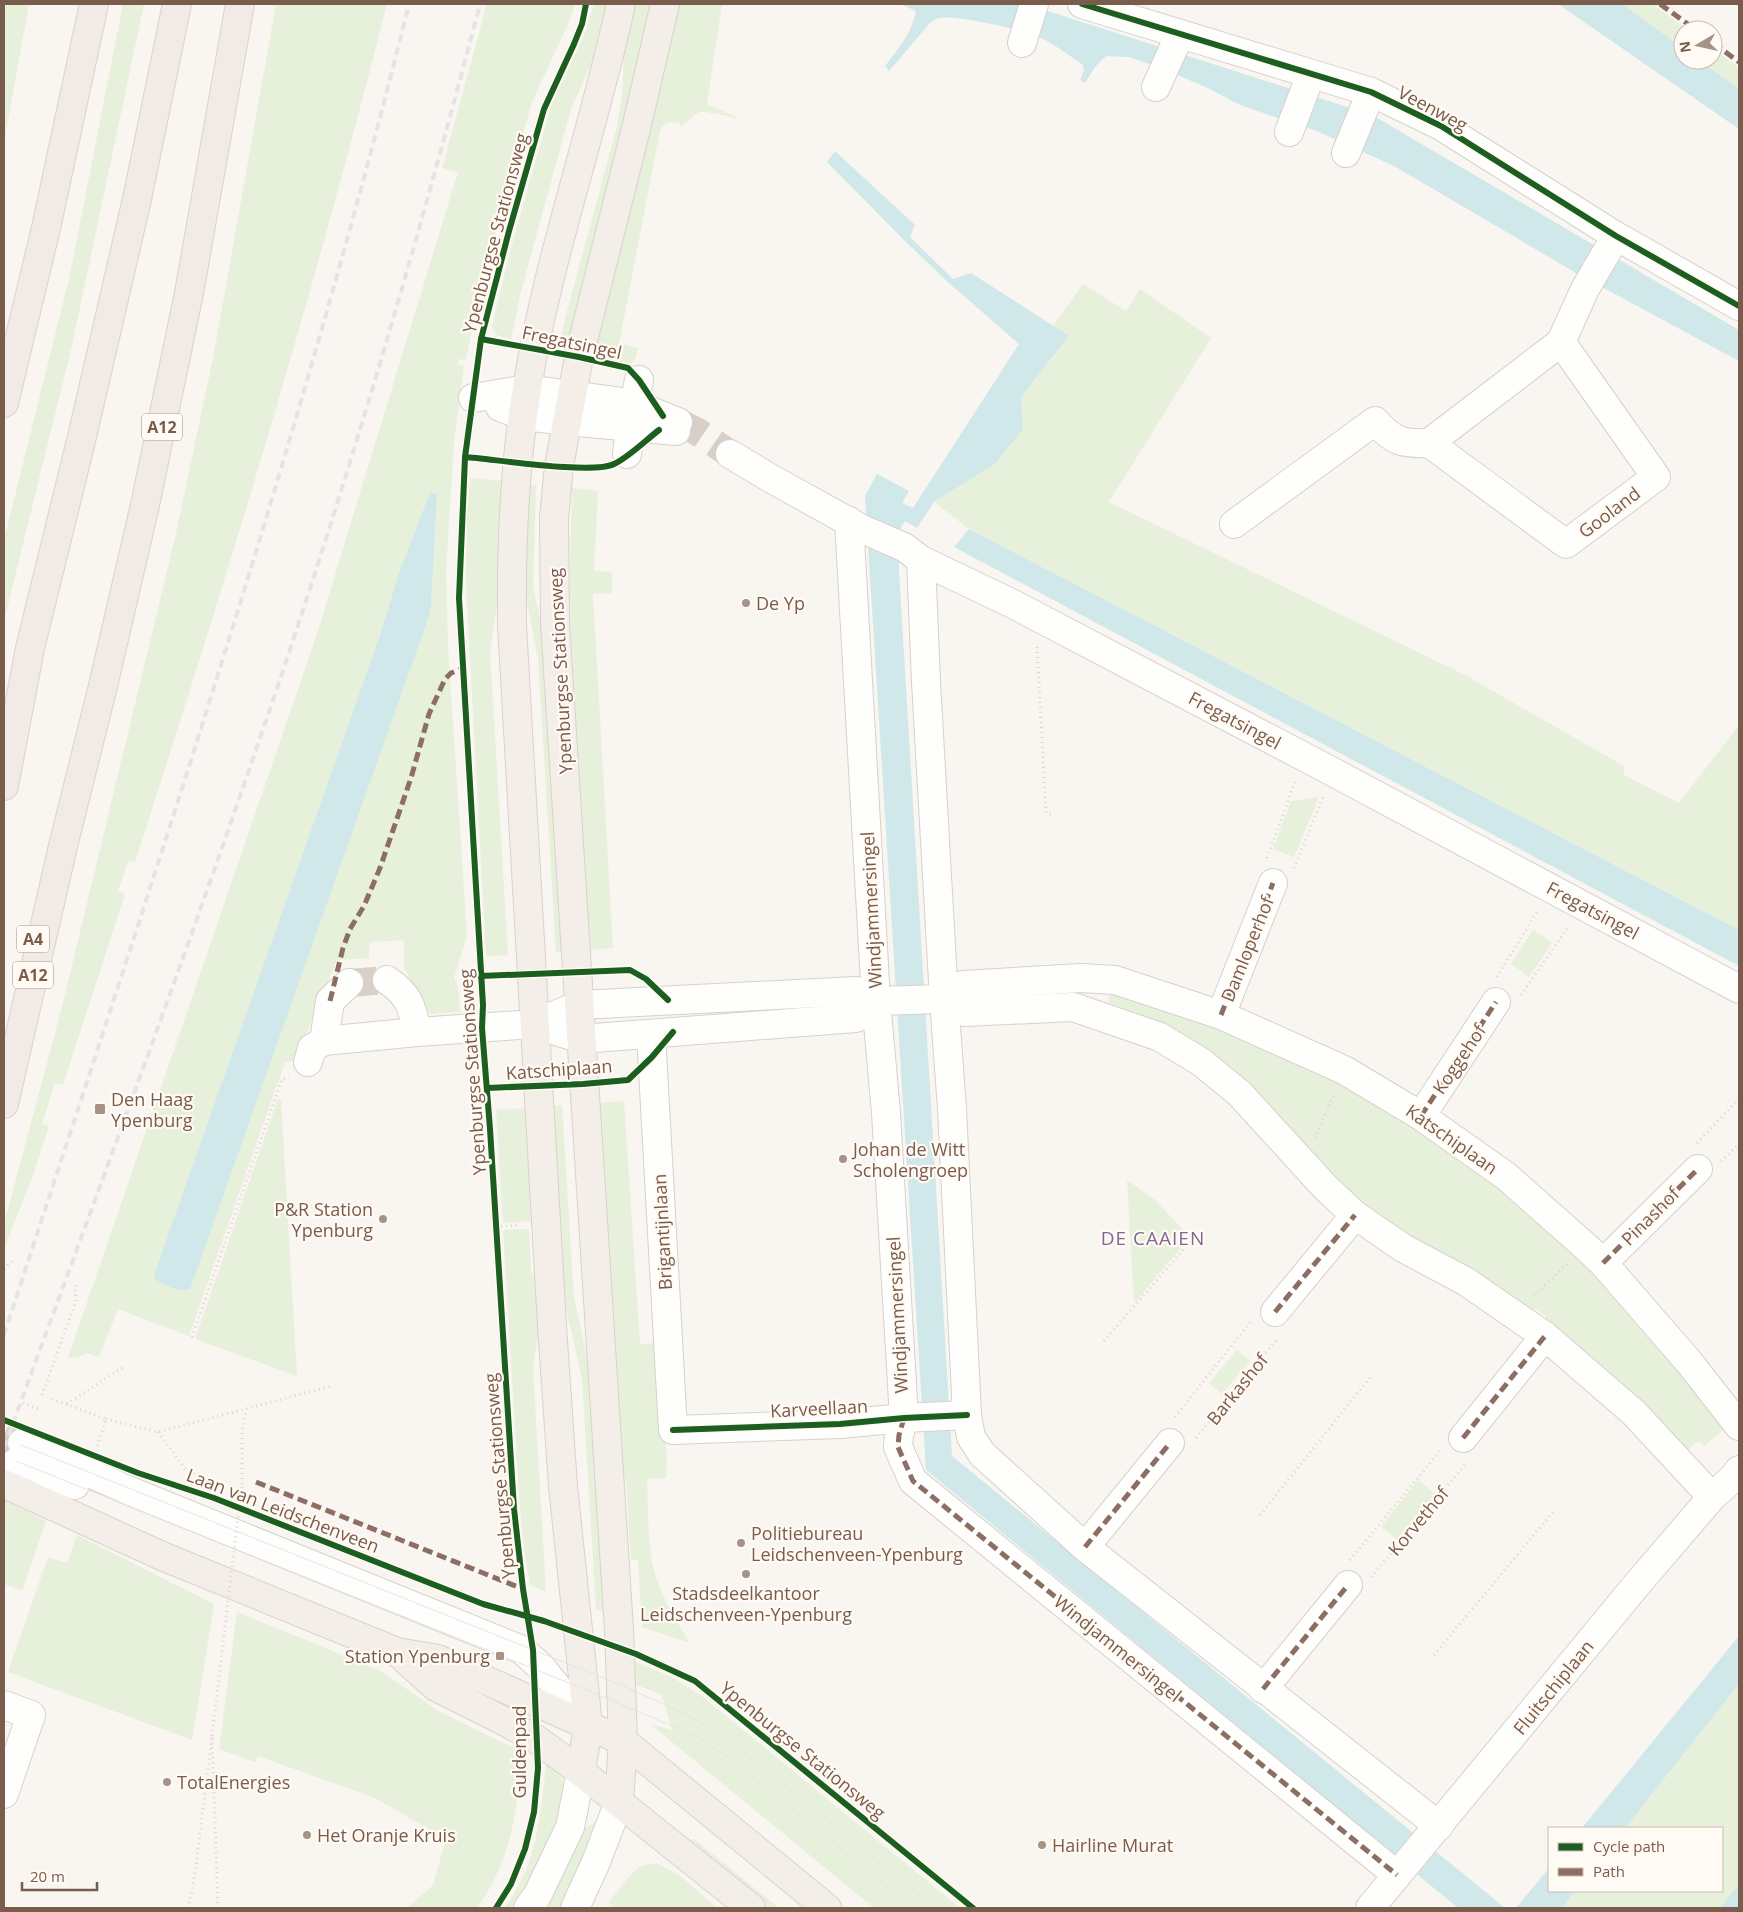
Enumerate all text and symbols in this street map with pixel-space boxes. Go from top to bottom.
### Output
north arrow [1673,20,1723,70]
text: N [1674,40,1695,54]
street label: Veenweg [1394,80,1472,136]
street label: Ypenburgse Stationsweg [457,130,533,336]
street label: Fregatsingel [520,320,624,364]
road number: A12 [142,414,182,441]
street label: Gooland [1573,481,1645,543]
street label: Ypenburgse Stationsweg [543,567,577,775]
place label: De Yp [756,591,805,615]
marker: De Yp [740,597,752,609]
street label: Fregatsingel [1185,686,1285,754]
street label: Windjammersingel [855,831,887,989]
street label: Fregatsingel [1543,876,1643,944]
street label: Damloperhof [1215,892,1279,1005]
road number: A4 [17,926,49,952]
road number: A12 [13,962,53,988]
street label: Ypenburgse Stationsweg [453,968,491,1176]
street label: Koggehof [1427,1019,1492,1099]
street label: Katschiplaan [505,1053,613,1085]
place label: Den Haag Ypenburg [111,1087,193,1132]
street label: Katschiplaan [1401,1099,1503,1179]
marker: Den Haag Ypenburg [93,1102,107,1116]
place label: Johan de Witt Scholengroep [851,1137,968,1182]
marker: Johan de Witt Scholengroep [837,1153,849,1165]
street label: Brigantijnlaan [647,1173,677,1291]
street label: Pinashof [1616,1181,1685,1250]
place label: P&R Station Ypenburg [274,1197,373,1242]
marker: P&R Station Ypenburg [377,1213,389,1225]
district label: DE CAAIEN [1101,1225,1205,1251]
street label: Windjammersingel [881,1236,913,1394]
street label: Barkashof [1201,1348,1274,1430]
street label: Ypenburgse Stationsweg [478,1372,520,1580]
street label: Karveellaan [770,1393,868,1423]
street label: Laan van Leidschenveen [183,1462,383,1558]
street label: Korvethof [1382,1481,1454,1560]
place label: Politiebureau Leidschenveen-Ypenburg [751,1521,963,1566]
marker: Politiebureau Leidschenveen-Ypenburg [735,1537,747,1549]
marker: Stadsdeelkantoor Leidschenveen-Ypenburg [740,1568,752,1580]
place label: Stadsdeelkantoor Leidschenveen-Ypenburg [640,1581,852,1626]
street label: Windjammersingel [1049,1589,1187,1707]
street label: Fluitschiplaan [1507,1635,1599,1739]
place label: Station Ypenburg [345,1644,490,1668]
marker: Station Ypenburg [494,1650,506,1662]
street label: Ypenburgse Stationsweg [715,1676,891,1824]
street label: Guldenpad [507,1706,531,1798]
place label: TotalEnergies [177,1770,290,1794]
marker: TotalEnergies [161,1776,173,1788]
place label: Het Oranje Kruis [317,1823,456,1847]
legend [1548,1827,1723,1892]
marker: Het Oranje Kruis [301,1829,313,1841]
place label: Hairline Murat [1052,1833,1173,1857]
text: Cycle path [1593,1836,1665,1856]
marker: Hairline Murat [1036,1839,1048,1851]
scale bar [22,1860,98,1892]
text: Path [1593,1861,1625,1881]
text: 20 m [30,1866,65,1886]

